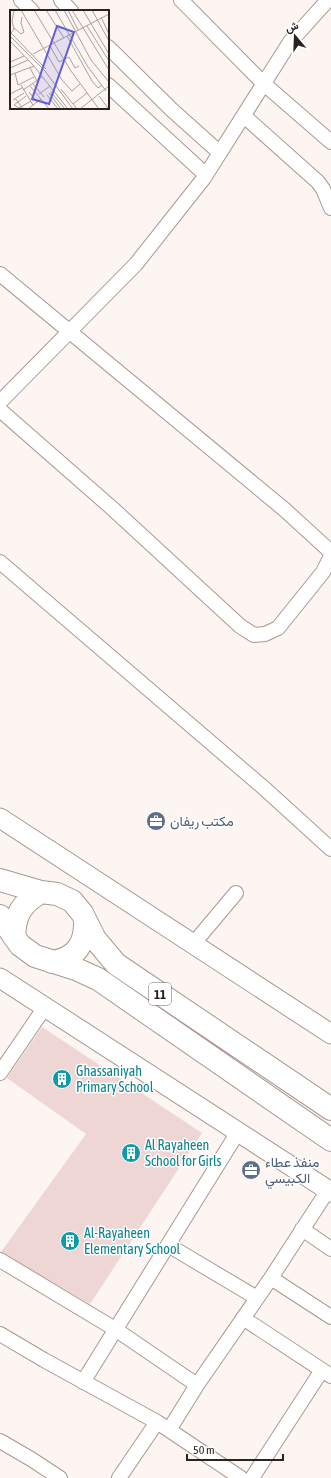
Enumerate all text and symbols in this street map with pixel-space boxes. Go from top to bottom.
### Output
inset map [10,10,109,109]
north arrow [275,16,315,56]
text: ش [284,19,300,35]
office icon: مكتب ريفان [145,810,167,832]
place label: مكتب ريفان [170,813,234,830]
road number: 11 [149,983,171,1005]
place label: Ghassaniyah Primary School [76,1063,154,1095]
building icon: Ghassaniyah Primary School [51,1068,73,1090]
place label: Al Rayaheen School for Girls [145,1137,222,1169]
building icon: Al Rayaheen School for Girls [120,1142,142,1164]
place label: منفذ عطاء الكبيسي [265,1154,320,1190]
office icon: منفذ عطاء الكبيسي [240,1159,262,1181]
place label: Al-Rayaheen Elementary School [84,1225,180,1257]
building icon: Al-Rayaheen Elementary School [59,1230,81,1252]
scale bar [187,1436,283,1462]
text: 50 m [193,1443,215,1457]

